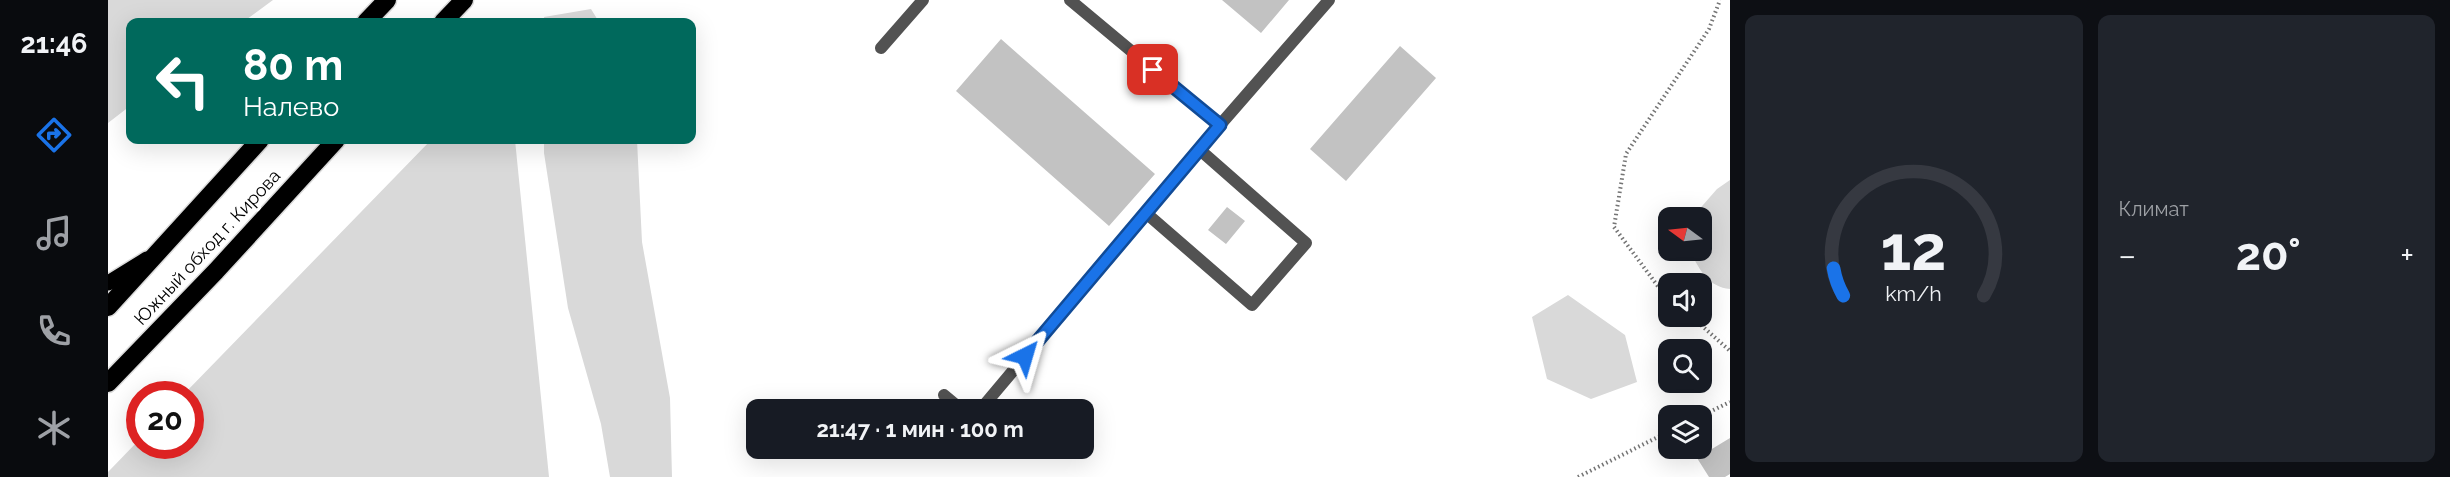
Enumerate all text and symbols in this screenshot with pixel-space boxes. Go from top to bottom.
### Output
text: 21:46 [20,28,88,59]
text: 80 m [243,41,343,90]
icon: left [144,42,222,120]
pin [1127,44,1178,95]
icon: arrive [1136,53,1169,86]
text: Налево [243,91,339,122]
icon: directions [33,114,75,156]
street label: Южный обход г. Кирова [130,165,284,329]
text: Климат [2119,197,2189,221]
north arrow [1658,207,1712,261]
map controls [1658,207,1712,459]
text: 12 [1881,211,1947,285]
icon: music [33,212,75,254]
text: 20° [2236,228,2301,281]
text: − [2119,236,2136,275]
text: + [2400,236,2414,275]
button: sound [1658,273,1712,327]
text: km/h [1885,281,1942,306]
icon: phone [33,310,75,352]
position arrow [993,324,1057,388]
button: search [1658,339,1712,393]
speed limit sign: 20 [126,381,204,459]
button: layers [1658,405,1712,459]
icon: climate [33,407,75,449]
text: 21:47 · 1 мин · 100 m [816,416,1024,442]

